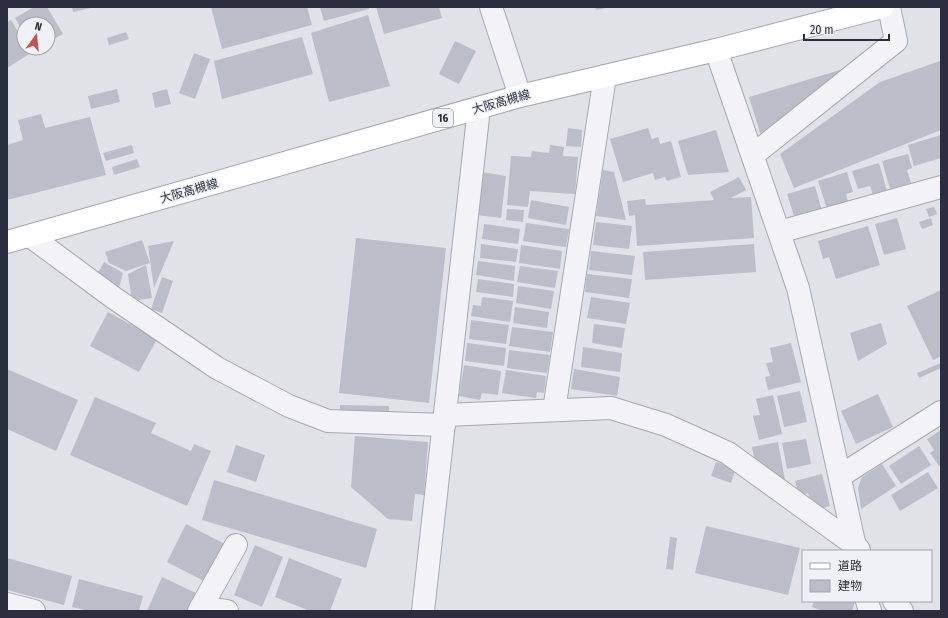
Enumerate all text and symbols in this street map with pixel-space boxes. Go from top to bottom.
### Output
north arrow [16,16,56,56]
scale bar [804,16,889,42]
text: N [34,20,43,34]
text: 20 m [810,23,834,37]
street label: 大阪高槻線 [470,87,532,117]
road number: 16 [433,109,453,127]
street label: 大阪高槻線 [158,176,220,206]
legend [802,550,932,602]
text: 道路 [838,559,862,573]
text: 建物 [838,579,862,593]

